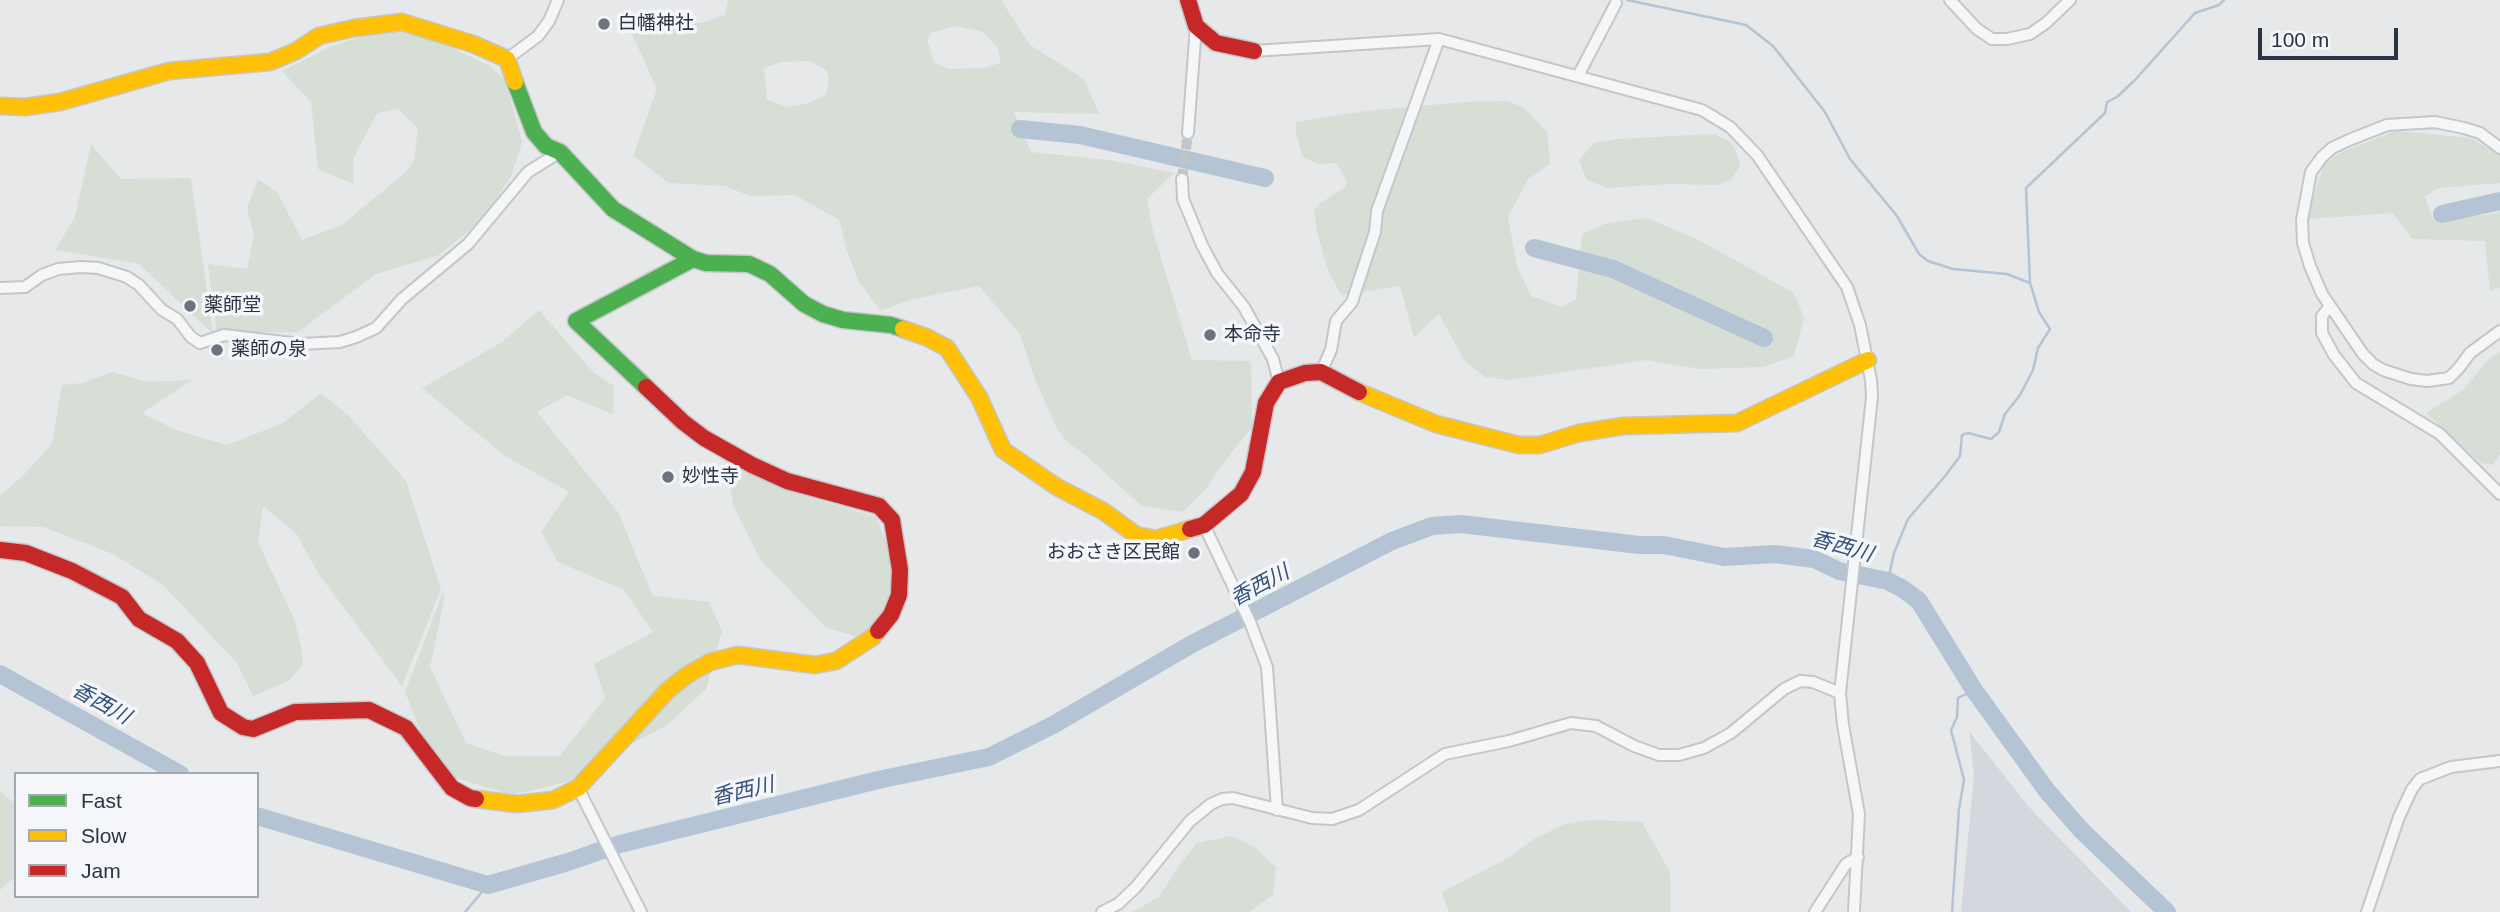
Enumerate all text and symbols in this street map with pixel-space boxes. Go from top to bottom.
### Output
place label: 白幡神社 [618,13,694,35]
scale bar [2262,14,2402,58]
marker: 白幡神社 [596,16,612,32]
text: 100 m [2271,28,2329,51]
place label: 薬師堂 [204,295,261,317]
marker: 薬師堂 [182,298,198,314]
place label: 本命寺 [1224,324,1281,346]
marker: 本命寺 [1202,327,1218,343]
place label: 薬師の泉 [231,339,307,361]
marker: 薬師の泉 [209,342,225,358]
place label: 妙性寺 [682,466,739,488]
marker: 妙性寺 [660,469,676,485]
water label: 香西川 [1808,526,1876,568]
place label: おおさき区民館 [1047,542,1180,564]
marker: おおさき区民館 [1186,545,1202,561]
water label: 香西川 [1226,560,1294,612]
water label: 香西川 [67,678,135,730]
legend [14,772,259,898]
water label: 香西川 [709,773,777,811]
text: Fast [81,789,122,812]
text: Slow [81,824,127,847]
text: Jam [81,859,121,882]

